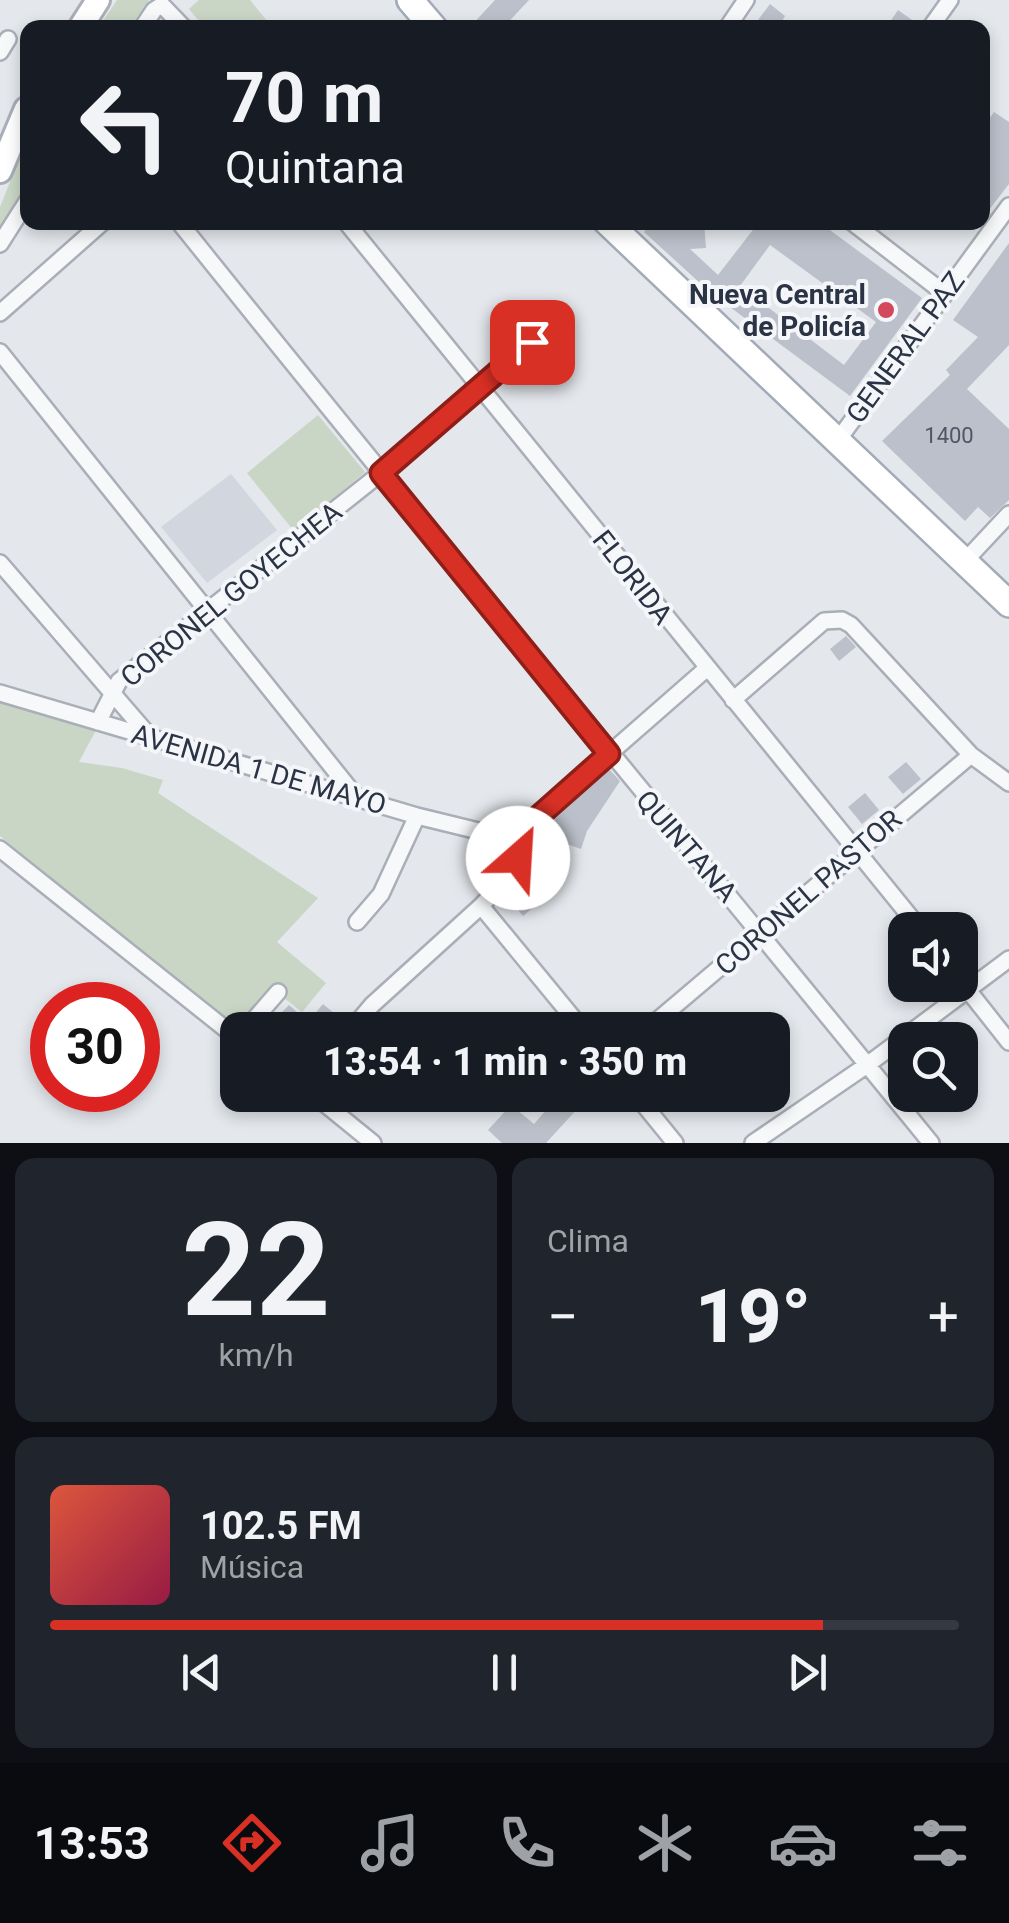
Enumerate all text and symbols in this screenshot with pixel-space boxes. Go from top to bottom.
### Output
text: 70 m [225,57,383,139]
icon: left [60,60,190,190]
text: Quintana [225,141,405,194]
street label: GENERAL PAZ [839,265,971,430]
place label: Nueva Central de Policía [689,278,866,343]
marker: Nueva Central de Policía [875,299,897,321]
pin [490,300,575,385]
icon: arrive [505,315,560,370]
house number: 1400 [924,423,974,448]
street label: CORONEL GOYECHEA [114,495,348,694]
street label: FLORIDA [586,524,680,631]
street label: AVENIDA 1 DE MAYO [128,717,390,822]
street label: QUINTANA [629,784,744,909]
street label: CORONEL PASTOR [709,803,908,982]
position arrow [466,806,570,910]
map controls [888,912,978,1112]
button: sound [888,912,978,1002]
speed limit sign: 30 [30,982,160,1112]
button: search [888,1022,978,1112]
text: 13:54 · 1 min · 350 m [323,1040,687,1084]
text: 22 [181,1194,331,1347]
text: Clima [547,1222,629,1260]
text: 19° [695,1272,811,1360]
text: − [547,1285,578,1349]
text: + [928,1285,959,1349]
text: km/h [218,1336,294,1374]
text: 102.5 FM [200,1504,362,1548]
text: Música [200,1548,304,1586]
icon: previous [174,1645,229,1700]
icon: pause [477,1645,532,1700]
icon: next [780,1645,835,1700]
icon: directions [217,1808,287,1878]
icon: music [355,1808,425,1878]
icon: phone [492,1808,562,1878]
icon: climate [630,1808,700,1878]
icon: car [768,1808,838,1878]
icon: filters [905,1808,975,1878]
text: 13:53 [34,1817,150,1870]

